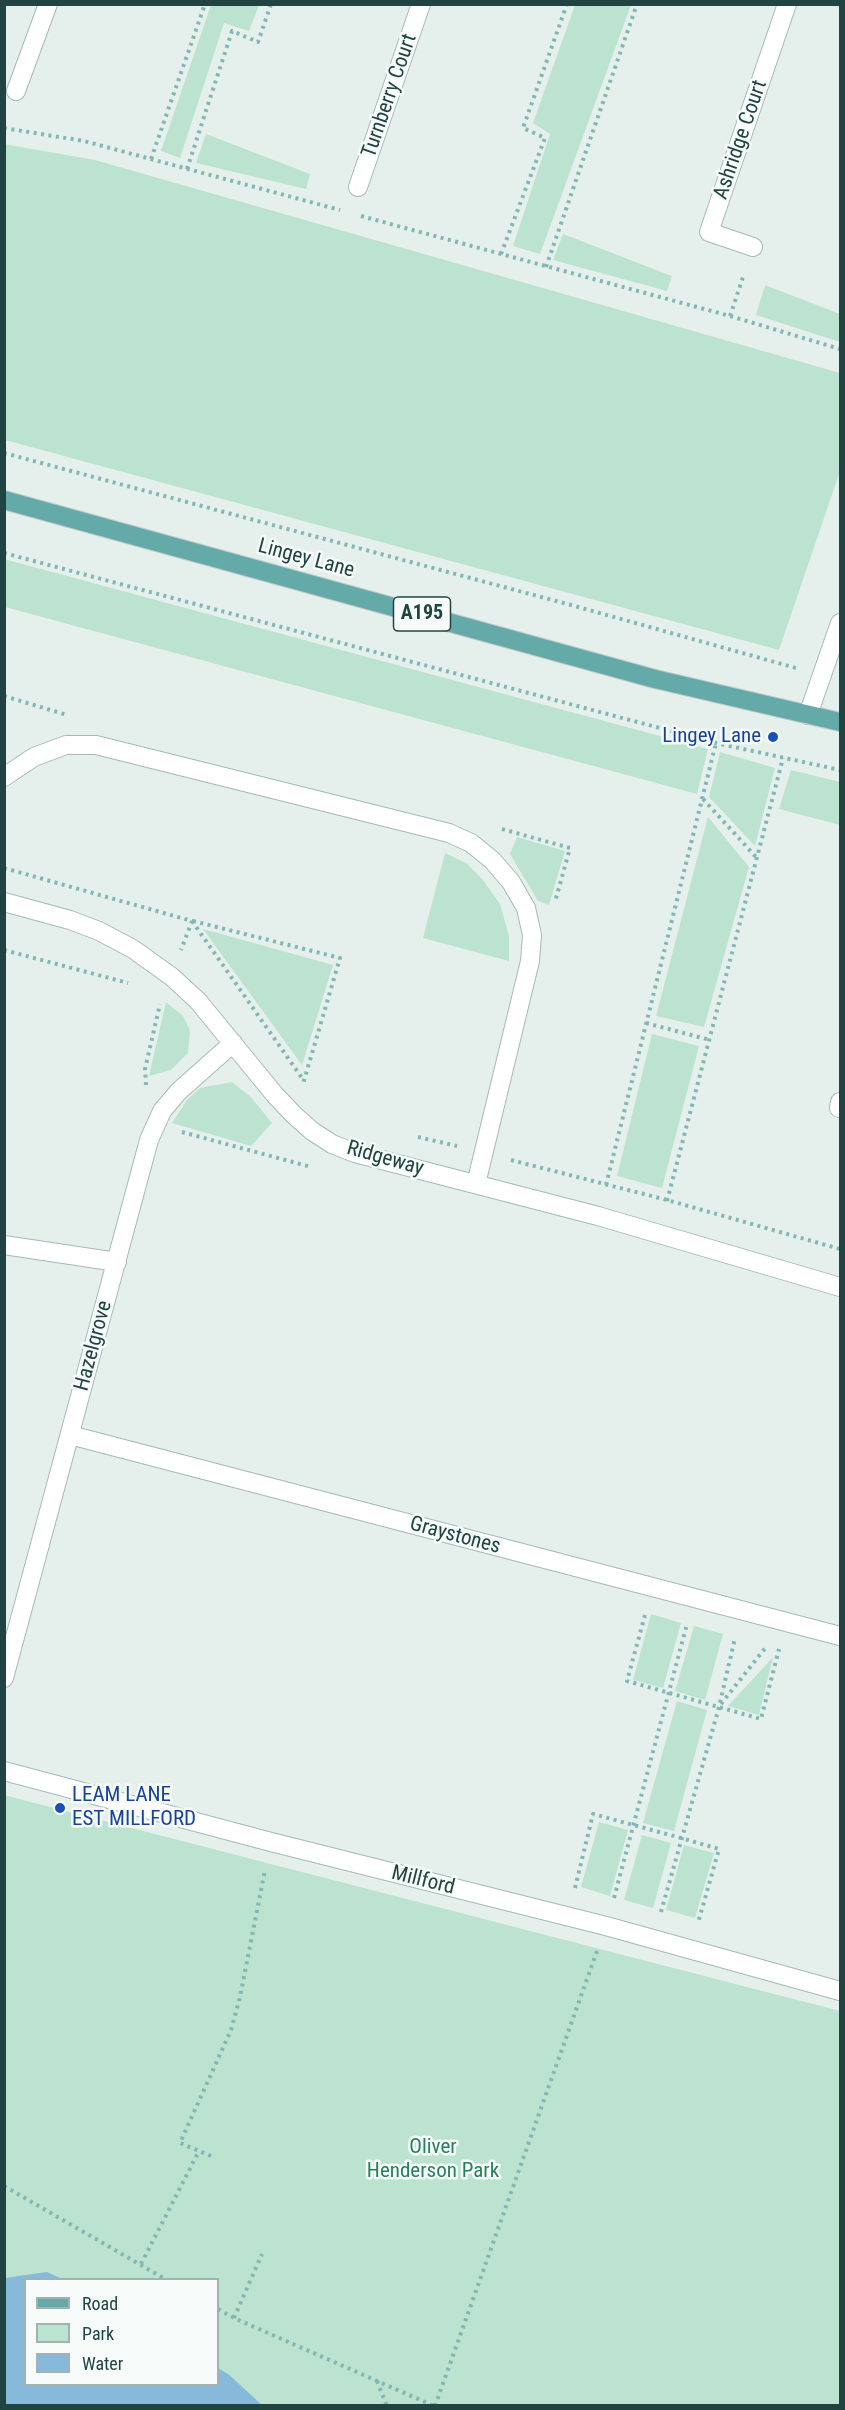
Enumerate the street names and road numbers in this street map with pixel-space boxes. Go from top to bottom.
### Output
street label: Turnberry Court [357,31,423,161]
street label: Ashridge Court [709,77,773,203]
street label: Lingey Lane [255,534,357,584]
road number: A195 [394,597,450,631]
street label: Ridgeway [344,1136,426,1182]
street label: Hazelgrove [70,1298,118,1394]
street label: Graystones [407,1512,503,1560]
street label: Millford [389,1861,457,1901]

